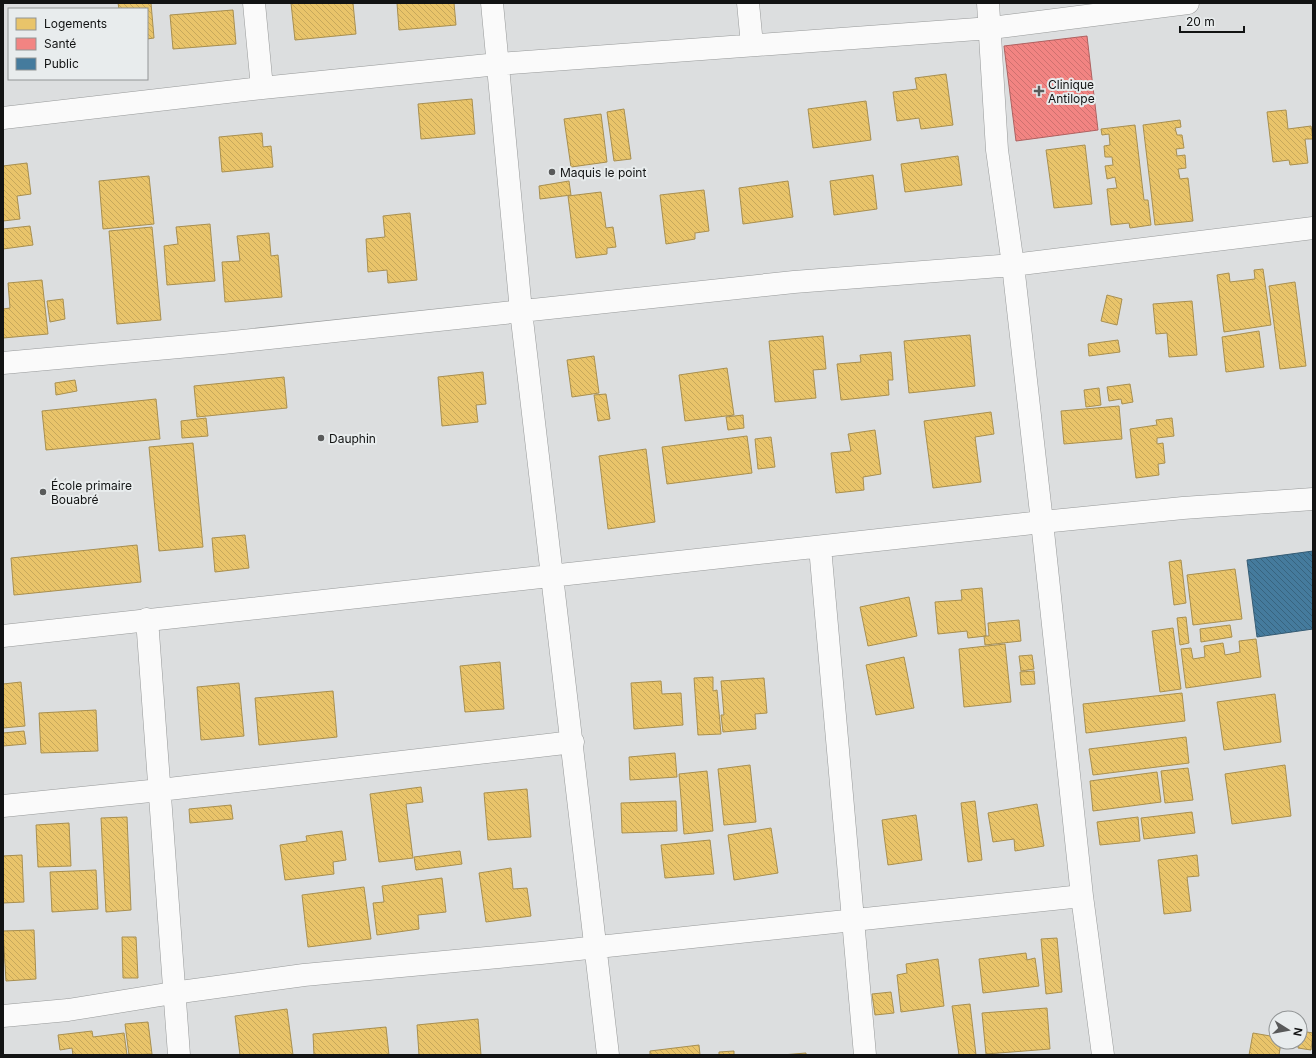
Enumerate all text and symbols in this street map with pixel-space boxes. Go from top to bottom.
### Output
legend [8,8,148,80]
scale bar [1180,8,1244,34]
text: 20 m [1186,14,1215,29]
text: Logements [44,16,107,31]
text: Santé [44,36,76,51]
text: Public [44,56,79,71]
place label: Clinique Antilope [1048,77,1095,106]
marker: Clinique Antilope [1033,85,1045,97]
place label: Maquis le point [560,165,646,180]
marker: Maquis le point [547,167,557,177]
place label: Dauphin [329,431,376,446]
marker: Dauphin [316,433,326,443]
place label: École primaire Bouabré [51,478,132,507]
marker: École primaire Bouabré [38,487,48,497]
north arrow [1268,1010,1308,1050]
text: N [1290,1026,1305,1037]

